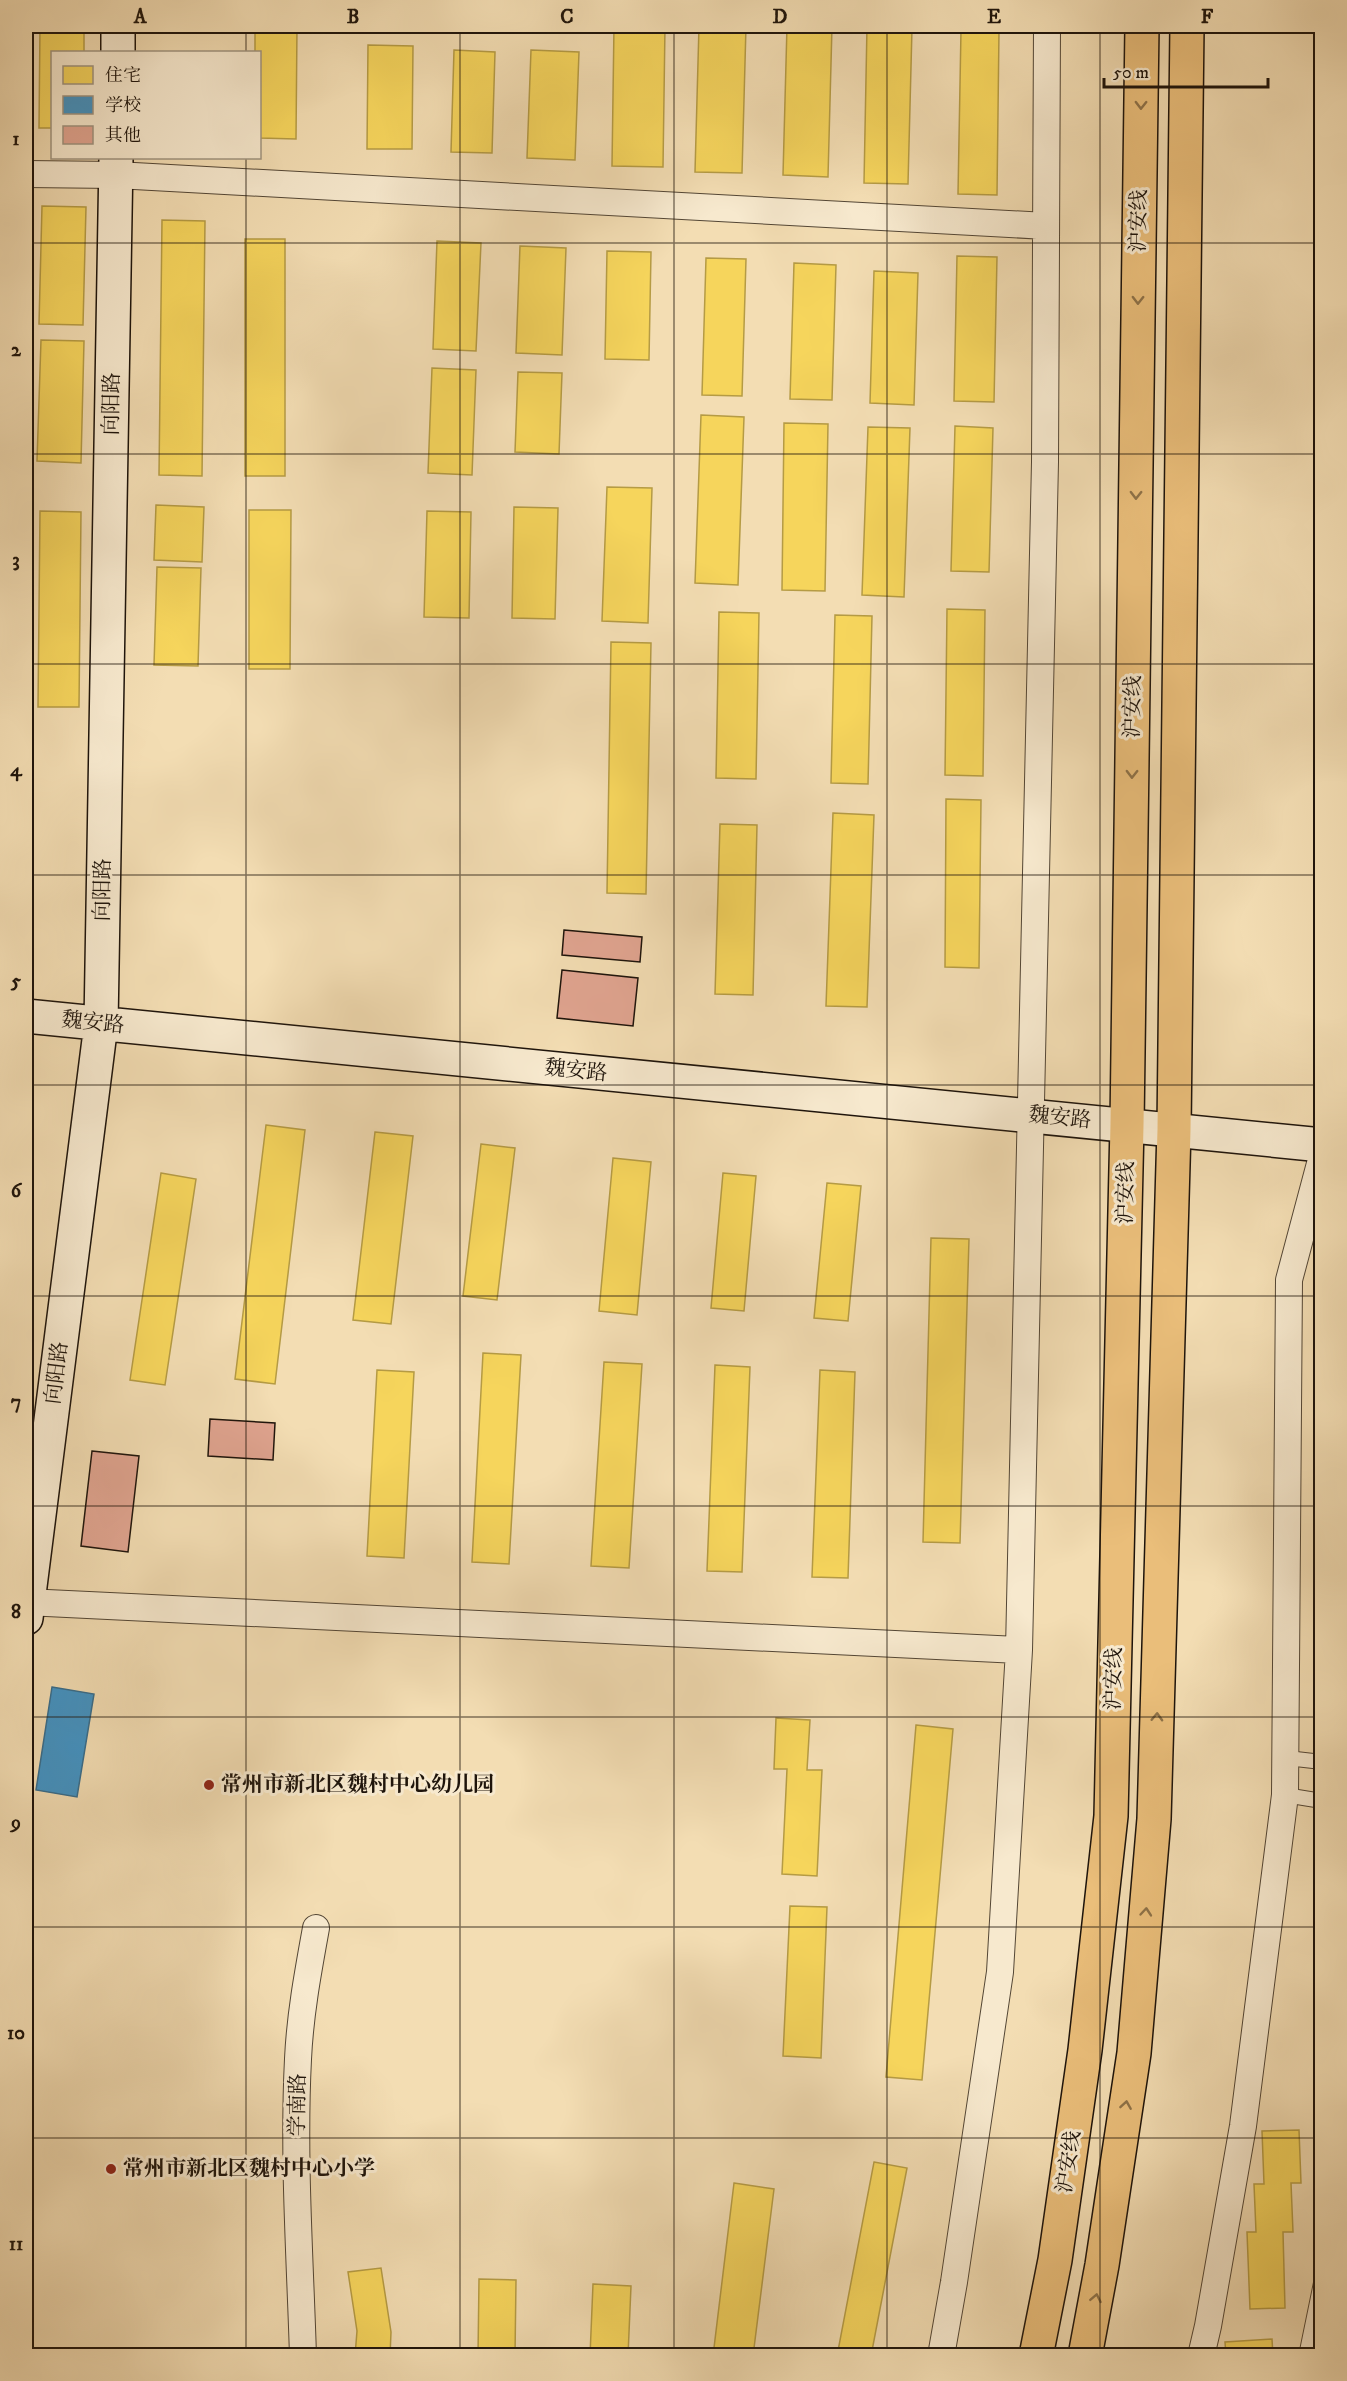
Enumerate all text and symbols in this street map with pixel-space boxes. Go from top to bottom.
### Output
text: A [133,5,148,30]
text: B [347,5,359,30]
text: C [560,5,574,30]
text: D [773,5,788,30]
text: E [987,5,1001,30]
text: F [1201,5,1214,30]
legend [51,51,261,159]
scale bar [1104,51,1268,89]
text: 50 m [1113,62,1149,84]
text: 住宅 [105,65,141,87]
text: 学校 [105,95,141,117]
one-way arrow [1135,100,1147,109]
text: 其他 [105,125,141,147]
text: 1 [12,127,20,152]
street label: 沪安线 [1125,189,1153,253]
one-way arrow [1132,295,1144,304]
text: 2 [11,338,22,363]
street label: 向阳路 [98,372,126,436]
one-way arrow [1129,490,1142,499]
text: 3 [12,548,20,573]
street label: 沪安线 [1119,675,1147,739]
text: 4 [10,758,23,783]
one-way arrow [1126,769,1138,778]
street label: 向阳路 [89,858,117,922]
text: 5 [10,969,21,994]
street label: 魏安路 [60,1007,126,1039]
street label: 魏安路 [543,1055,609,1087]
street label: 魏安路 [1027,1102,1093,1134]
street label: 沪安线 [1112,1161,1140,1225]
text: 6 [11,1179,23,1204]
street label: 向阳路 [40,1340,74,1406]
text: 7 [11,1390,21,1415]
text: 8 [11,1600,21,1625]
street label: 沪安线 [1100,1647,1128,1711]
one-way arrow [1150,1712,1163,1721]
place label: 常州市新北区魏村中心幼儿园 [221,1772,494,1798]
marker: 常州市新北区魏村中心幼儿园 [202,1778,216,1792]
text: 9 [9,1811,21,1836]
one-way arrow [1139,1907,1152,1916]
text: 10 [7,2021,25,2046]
street label: 学南路 [284,2073,312,2137]
one-way arrow [1119,2101,1132,2111]
street label: 沪安线 [1052,2129,1086,2195]
place label: 常州市新北区魏村中心小学 [123,2156,375,2182]
marker: 常州市新北区魏村中心小学 [104,2162,118,2176]
text: 11 [9,2232,23,2257]
one-way arrow [1089,2293,1102,2303]

